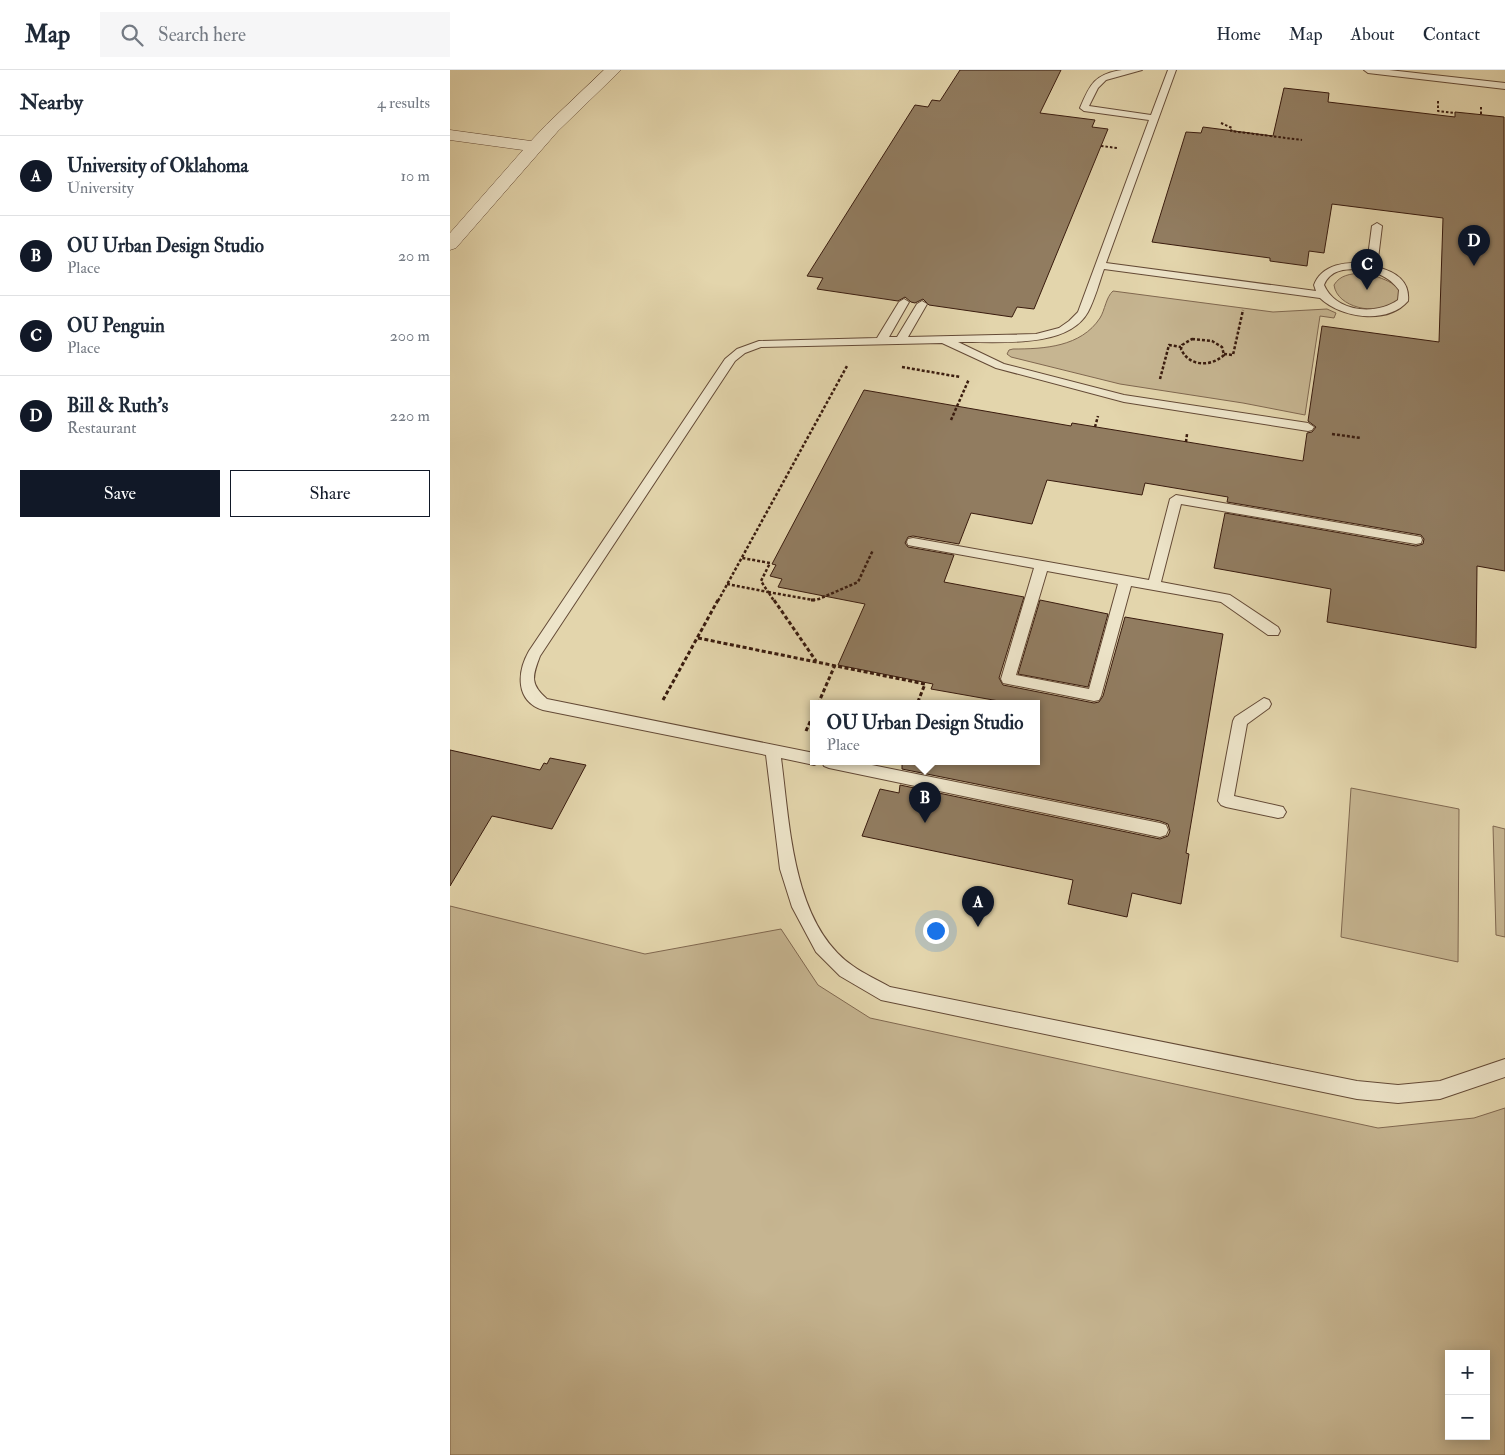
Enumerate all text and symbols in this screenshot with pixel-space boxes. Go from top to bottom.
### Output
search box [100,12,450,57]
text: Map [25,19,70,50]
icon: search [118,21,146,49]
text: Search here [158,23,246,47]
text: Home [1216,23,1261,46]
text: Map [1289,23,1323,46]
text: About [1351,23,1395,46]
text: Contact [1423,23,1480,46]
text: Nearby [20,89,83,116]
text: 4 results [377,93,430,113]
text: University of Oklahoma [67,154,248,178]
text: A [31,166,41,186]
text: 10 m [400,166,430,186]
text: University [67,178,134,198]
pin: D [1458,225,1490,266]
text: OU Urban Design Studio [67,234,264,258]
text: B [31,246,41,266]
text: 20 m [398,246,430,266]
pin: C [1351,249,1383,290]
text: Place [67,258,100,278]
text: OU Penguin [67,314,165,338]
text: C [30,326,42,346]
text: 200 m [390,326,430,346]
text: Place [67,338,100,358]
text: Bill & Ruth's [67,394,168,418]
text: D [29,406,43,426]
text: 220 m [390,406,430,426]
text: Restaurant [67,418,136,438]
button: Save [20,470,220,517]
button: Share [230,470,430,517]
popup [810,700,1040,765]
text: OU Urban Design Studio [827,711,1023,735]
text: Place [827,735,860,755]
pin: B [909,782,941,823]
pin: A [962,886,994,927]
your location [923,918,949,944]
map controls [1445,1350,1490,1440]
button: + [1445,1350,1490,1395]
button: − [1445,1395,1490,1440]

